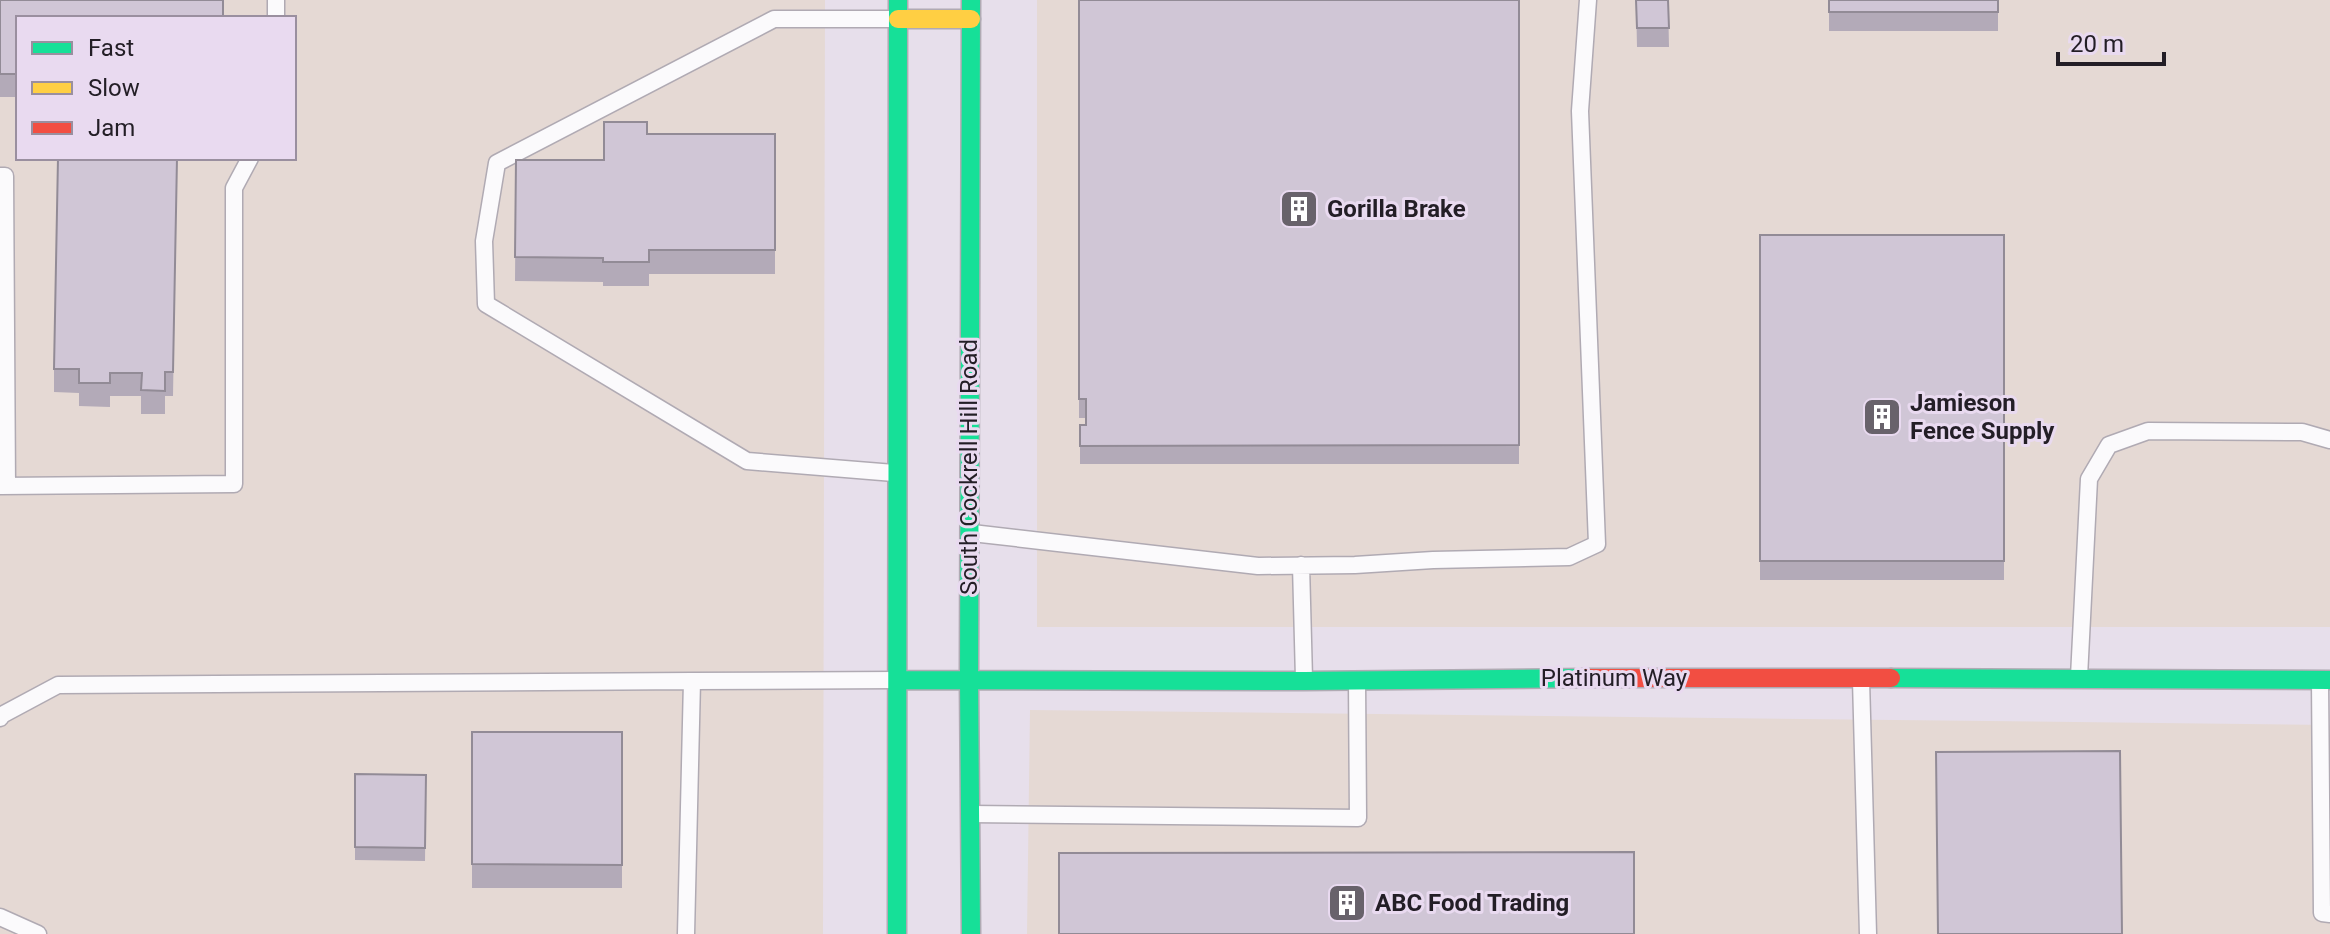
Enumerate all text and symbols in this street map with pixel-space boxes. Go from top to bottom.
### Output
legend [16,16,296,160]
scale bar [2058,16,2164,66]
text: 20 m [2070,30,2124,58]
text: Fast [88,34,134,62]
text: Slow [88,74,140,102]
text: Jam [88,114,135,142]
building icon: Gorilla Brake [1278,188,1320,230]
place label: Gorilla Brake [1327,195,1466,223]
street label: South Cockrell Hill Road [955,339,983,595]
place label: Jamieson Fence Supply [1910,389,2055,445]
building icon: Jamieson Fence Supply [1861,396,1903,438]
street label: Platinum Way [1541,664,1688,692]
building icon: ABC Food Trading [1326,882,1368,924]
place label: ABC Food Trading [1375,889,1569,917]

